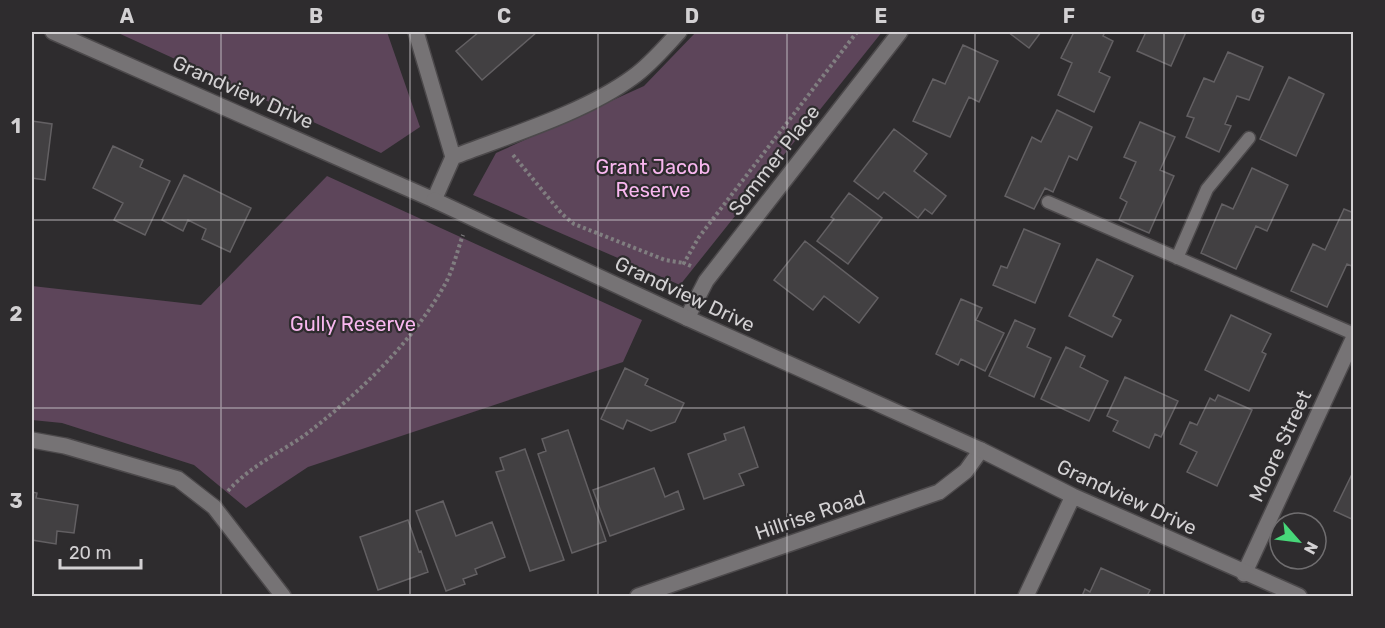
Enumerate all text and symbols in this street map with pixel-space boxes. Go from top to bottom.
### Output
text: A [120,4,135,28]
text: B [309,4,323,28]
text: C [497,4,511,28]
text: D [685,4,699,28]
text: E [875,4,887,28]
text: F [1063,4,1075,28]
text: G [1251,4,1265,28]
street label: Grandview Drive [169,50,317,134]
street label: Sommer Place [723,100,825,220]
text: 1 [11,114,21,138]
park label: Grant Jacob Reserve [596,155,710,202]
street label: Grandview Drive [611,251,759,337]
text: 2 [10,302,23,326]
park label: Gully Reserve [290,312,416,336]
street label: Moore Street [1244,386,1316,506]
street label: Grandview Drive [1053,454,1201,540]
street label: Hillrise Road [752,485,868,545]
text: 3 [9,489,23,513]
north arrow [1268,511,1328,571]
scale bar [60,532,141,570]
text: N [1300,538,1322,557]
text: 20 m [69,542,111,564]

